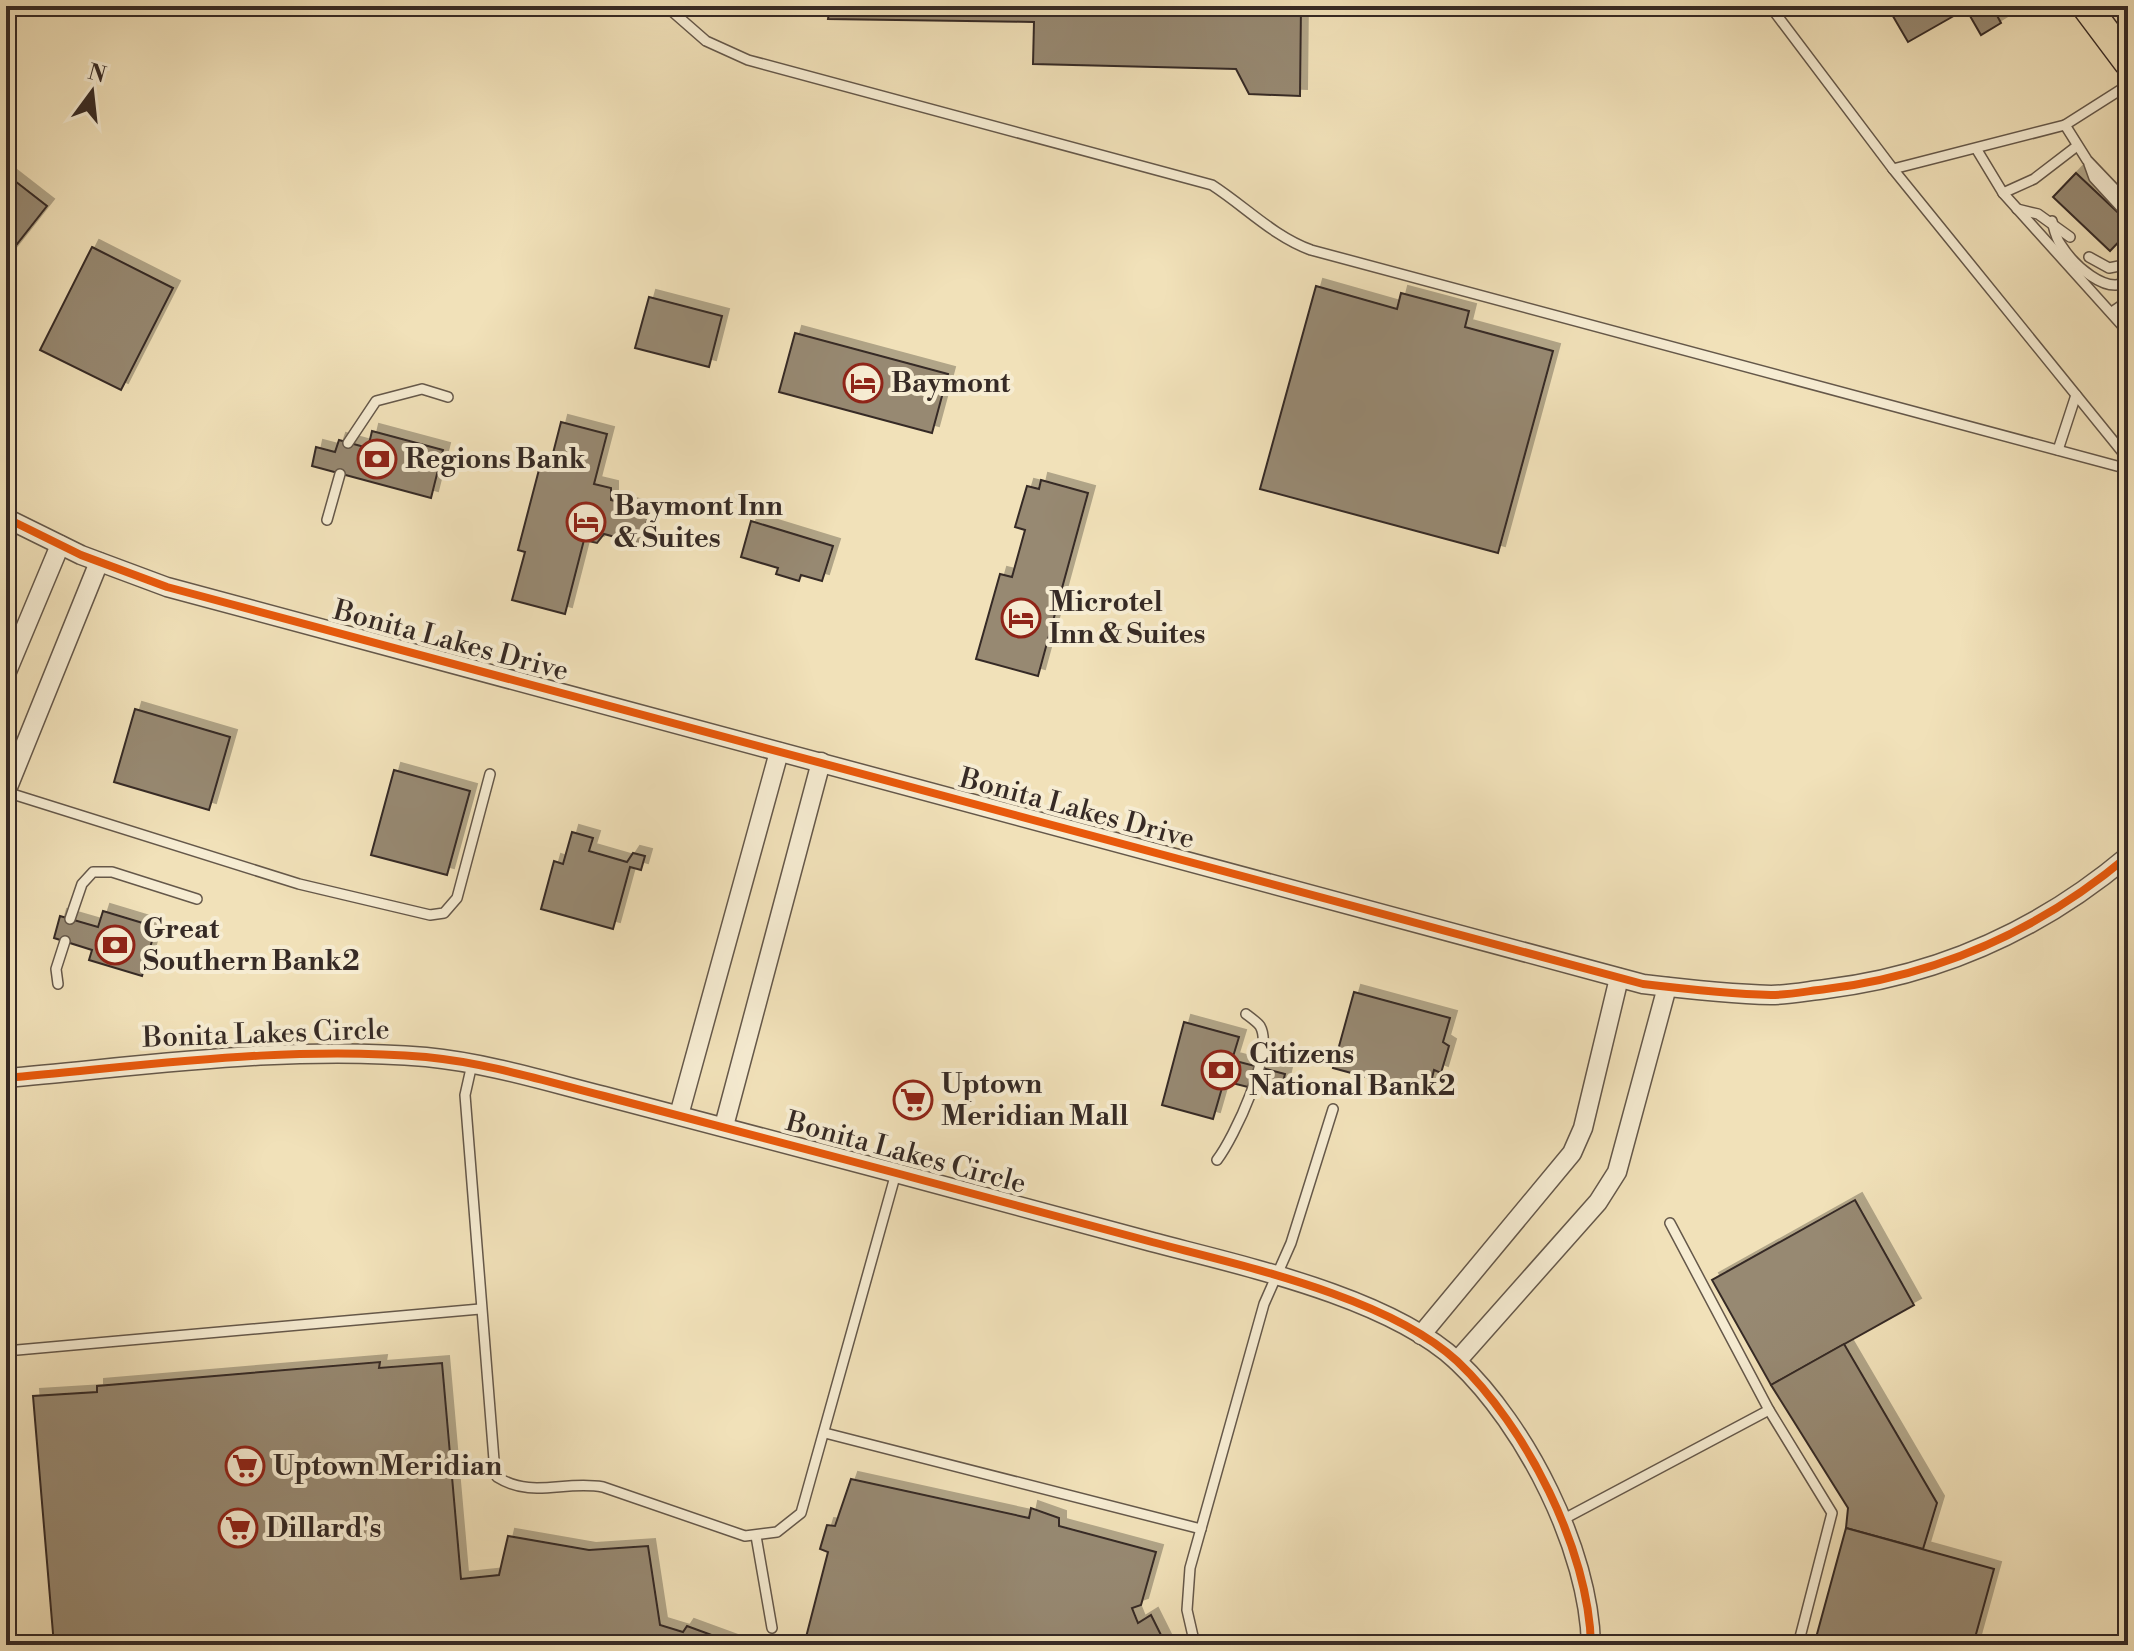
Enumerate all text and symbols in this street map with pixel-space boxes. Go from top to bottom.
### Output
north arrow [52,52,132,132]
text: N [85,59,109,90]
hotel icon: Baymont [842,362,884,404]
place label: Baymont [891,366,1011,401]
bank icon: Regions Bank [356,438,398,480]
place label: Regions Bank [405,442,587,477]
place label: Baymont Inn & Suites [614,489,783,556]
hotel icon: Baymont Inn & Suites [565,501,607,543]
place label: Microtel Inn & Suites [1049,585,1206,652]
street label: Bonita Lakes Drive [329,593,572,689]
hotel icon: Microtel Inn & Suites [1000,597,1042,639]
street label: Bonita Lakes Drive [955,761,1198,857]
place label: Great Southern Bank2 [143,912,360,979]
bank icon: Great Southern Bank2 [94,924,136,966]
street label: Bonita Lakes Circle [141,1012,390,1056]
place label: Citizens National Bank2 [1249,1037,1455,1104]
bank icon: Citizens National Bank2 [1200,1049,1242,1091]
place label: Uptown Meridian Mall [941,1067,1129,1134]
supermarket icon: Uptown Meridian Mall [892,1079,934,1121]
street label: Bonita Lakes Circle [781,1104,1030,1202]
supermarket icon: Uptown Meridian [224,1445,266,1487]
place label: Uptown Meridian [273,1449,502,1484]
supermarket icon: Dillard's [217,1507,259,1549]
place label: Dillard's [266,1511,381,1546]

